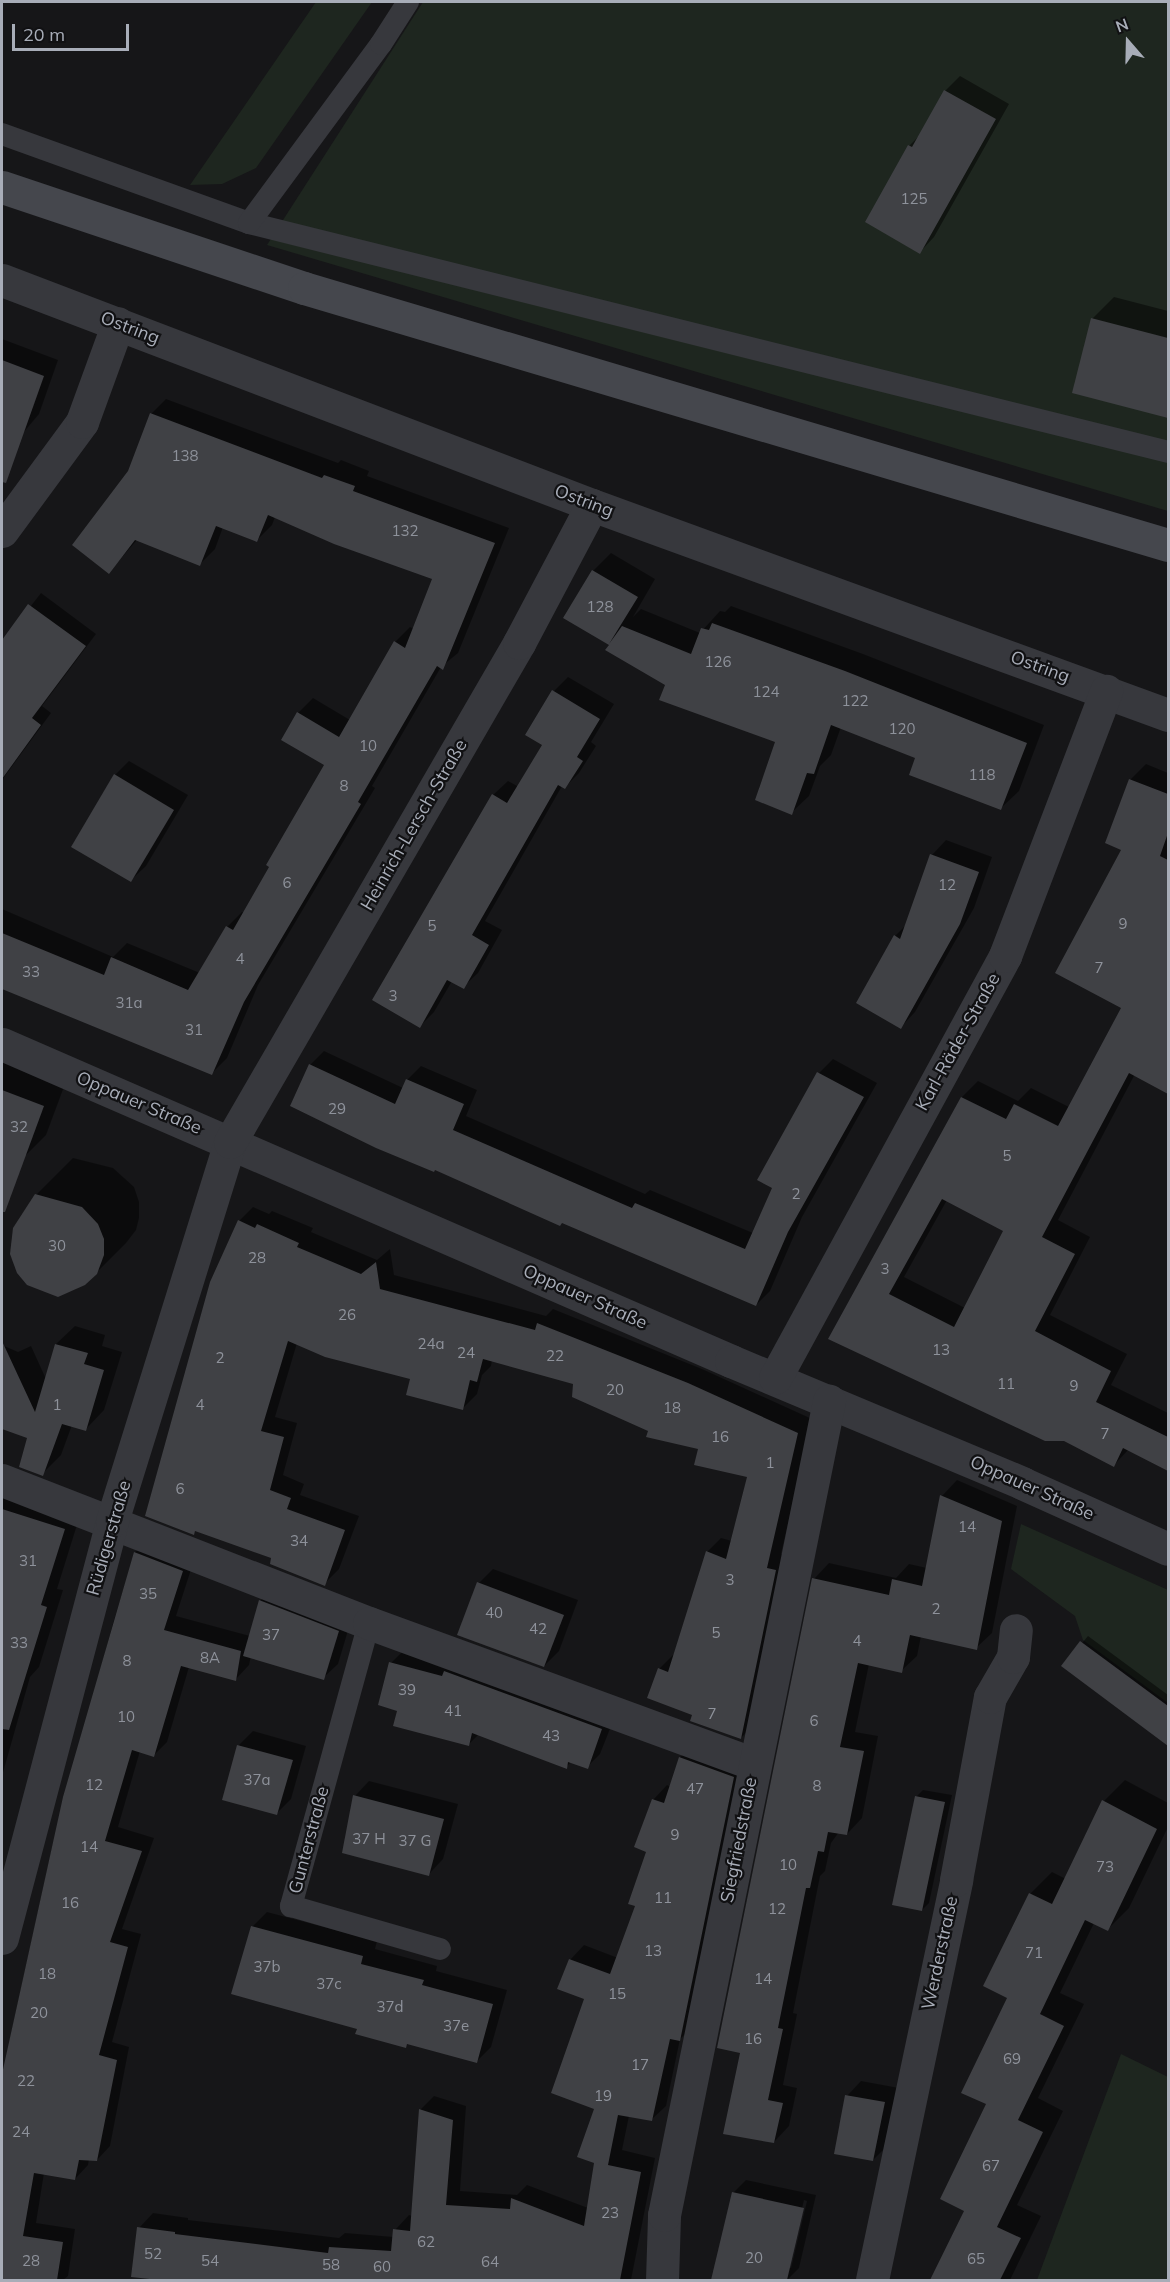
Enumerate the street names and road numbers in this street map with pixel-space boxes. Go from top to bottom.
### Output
street label: Ostring [98,307,162,349]
street label: Ostring [552,480,616,522]
street label: Ostring [1008,646,1072,688]
street label: Heinrich-Lersch-Straße [356,736,472,914]
street label: Karl-Räder-Straße [911,969,1005,1115]
street label: Oppauer Straße [73,1067,205,1139]
street label: Oppauer Straße [520,1260,650,1334]
street label: Oppauer Straße [967,1451,1097,1525]
street label: Rüdigerstraße [82,1478,136,1598]
street label: Siegfriedstraße [716,1775,762,1905]
street label: Gunterstraße [284,1784,334,1896]
street label: Werderstraße [917,1894,963,2012]

